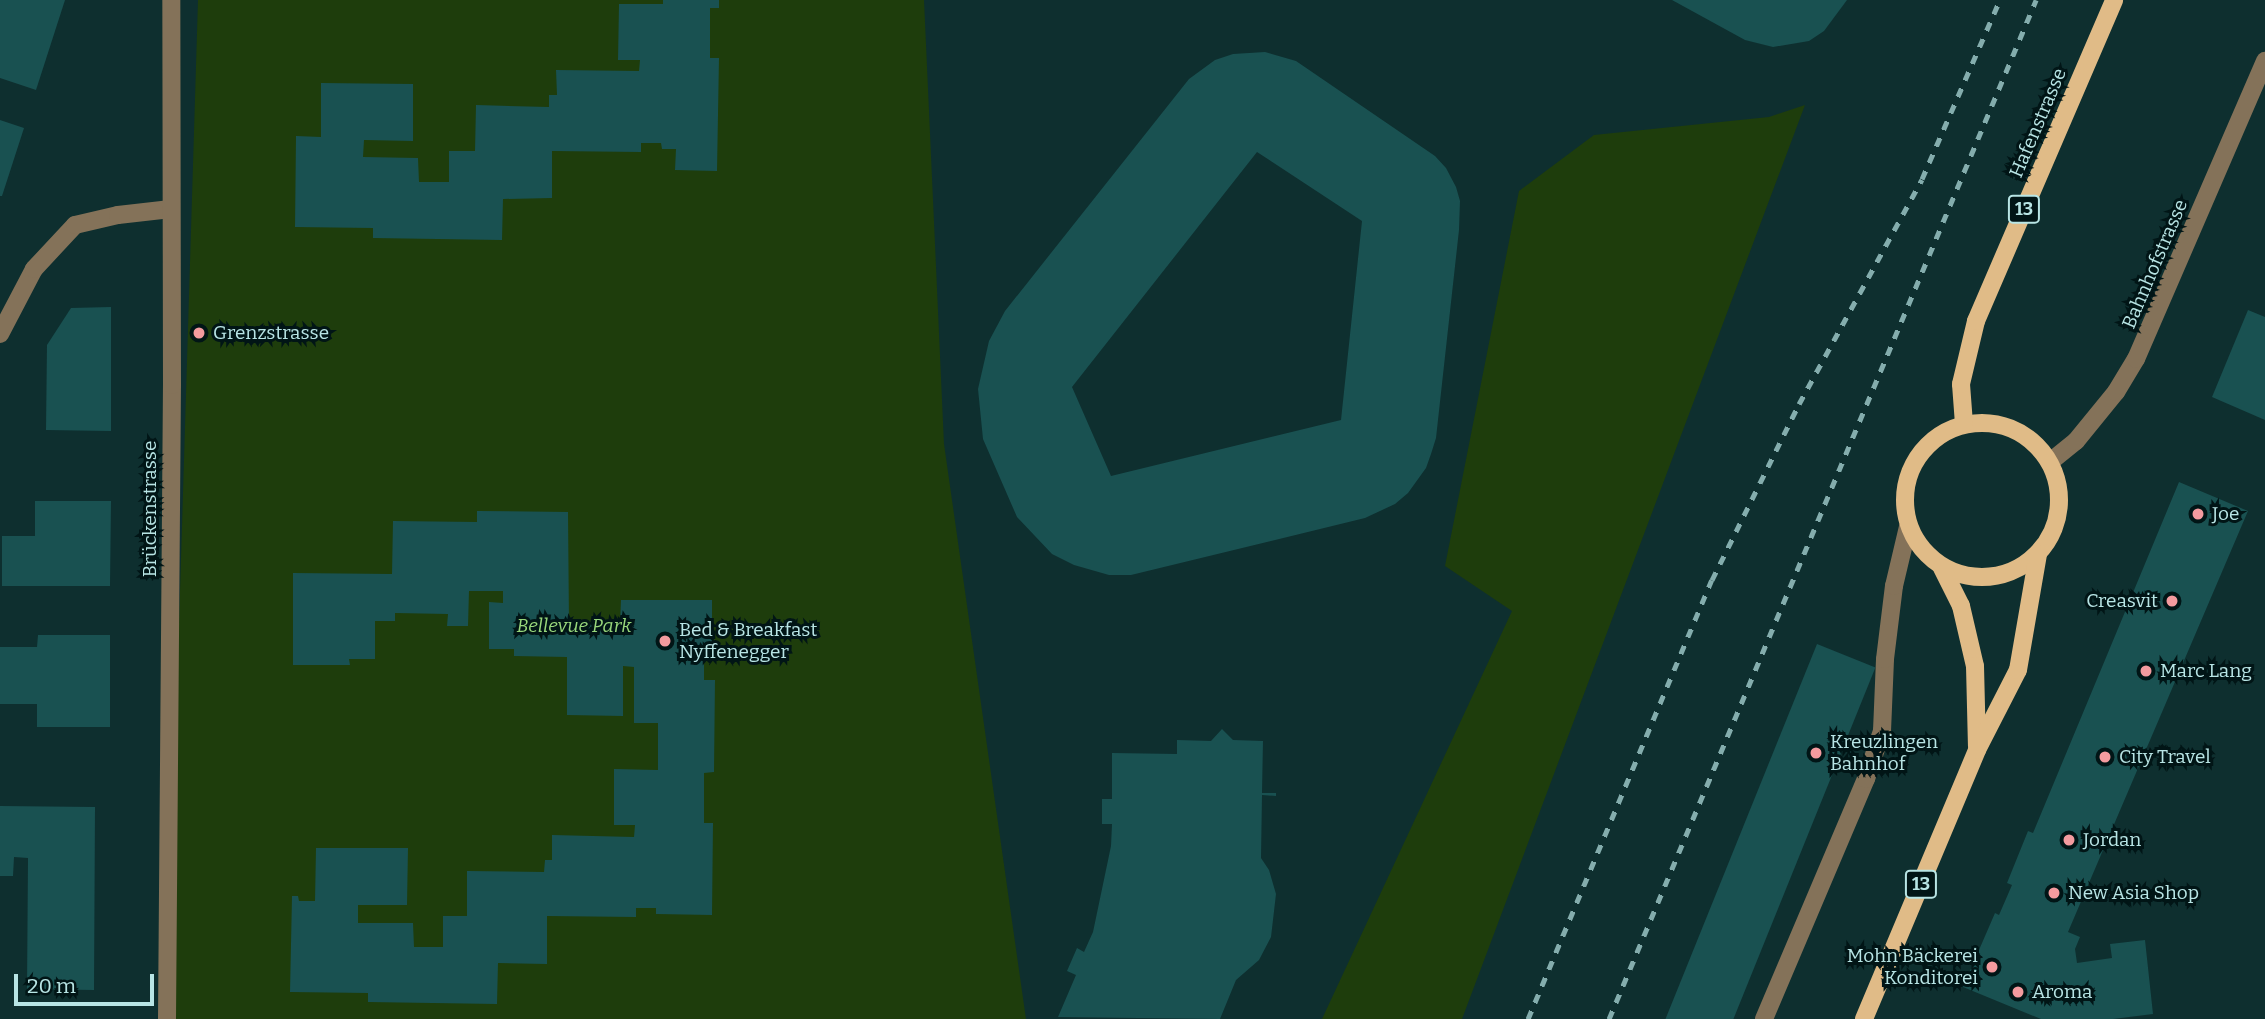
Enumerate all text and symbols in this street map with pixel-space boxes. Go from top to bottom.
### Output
street label: Hafenstrasse [2005,65,2071,181]
road number: 13 [2007,194,2042,224]
street label: Bahnhofstrasse [2118,196,2192,332]
place label: Grenzstrasse [213,322,329,344]
marker: Grenzstrasse [191,325,207,341]
street label: Brückenstrasse [139,441,161,577]
place label: Joe [2212,503,2239,525]
marker: Joe [2190,506,2206,522]
place label: Creasvit [2086,590,2158,612]
marker: Creasvit [2164,593,2180,609]
park label: Bellevue Park [517,615,631,637]
place label: Bed & Breakfast Nyffenegger [679,619,817,663]
marker: Bed & Breakfast Nyffenegger [657,633,673,649]
place label: Marc Lang [2160,660,2252,682]
marker: Marc Lang [2138,663,2154,679]
place label: Kreuzlingen Bahnhof [1830,731,1938,775]
marker: Kreuzlingen Bahnhof [1808,745,1824,761]
place label: City Travel [2119,746,2211,768]
marker: City Travel [2097,749,2113,765]
place label: Jordan [2083,829,2141,851]
marker: Jordan [2061,832,2077,848]
road number: 13 [1904,870,1938,898]
place label: New Asia Shop [2068,882,2199,904]
marker: New Asia Shop [2046,885,2062,901]
place label: Mohn Bäckerei Konditorei [1847,945,1978,989]
marker: Mohn Bäckerei Konditorei [1984,959,2000,975]
scale bar [18,960,158,1004]
text: 20 m [27,973,76,999]
place label: Aroma [2032,981,2092,1003]
marker: Aroma [2010,984,2026,1000]

